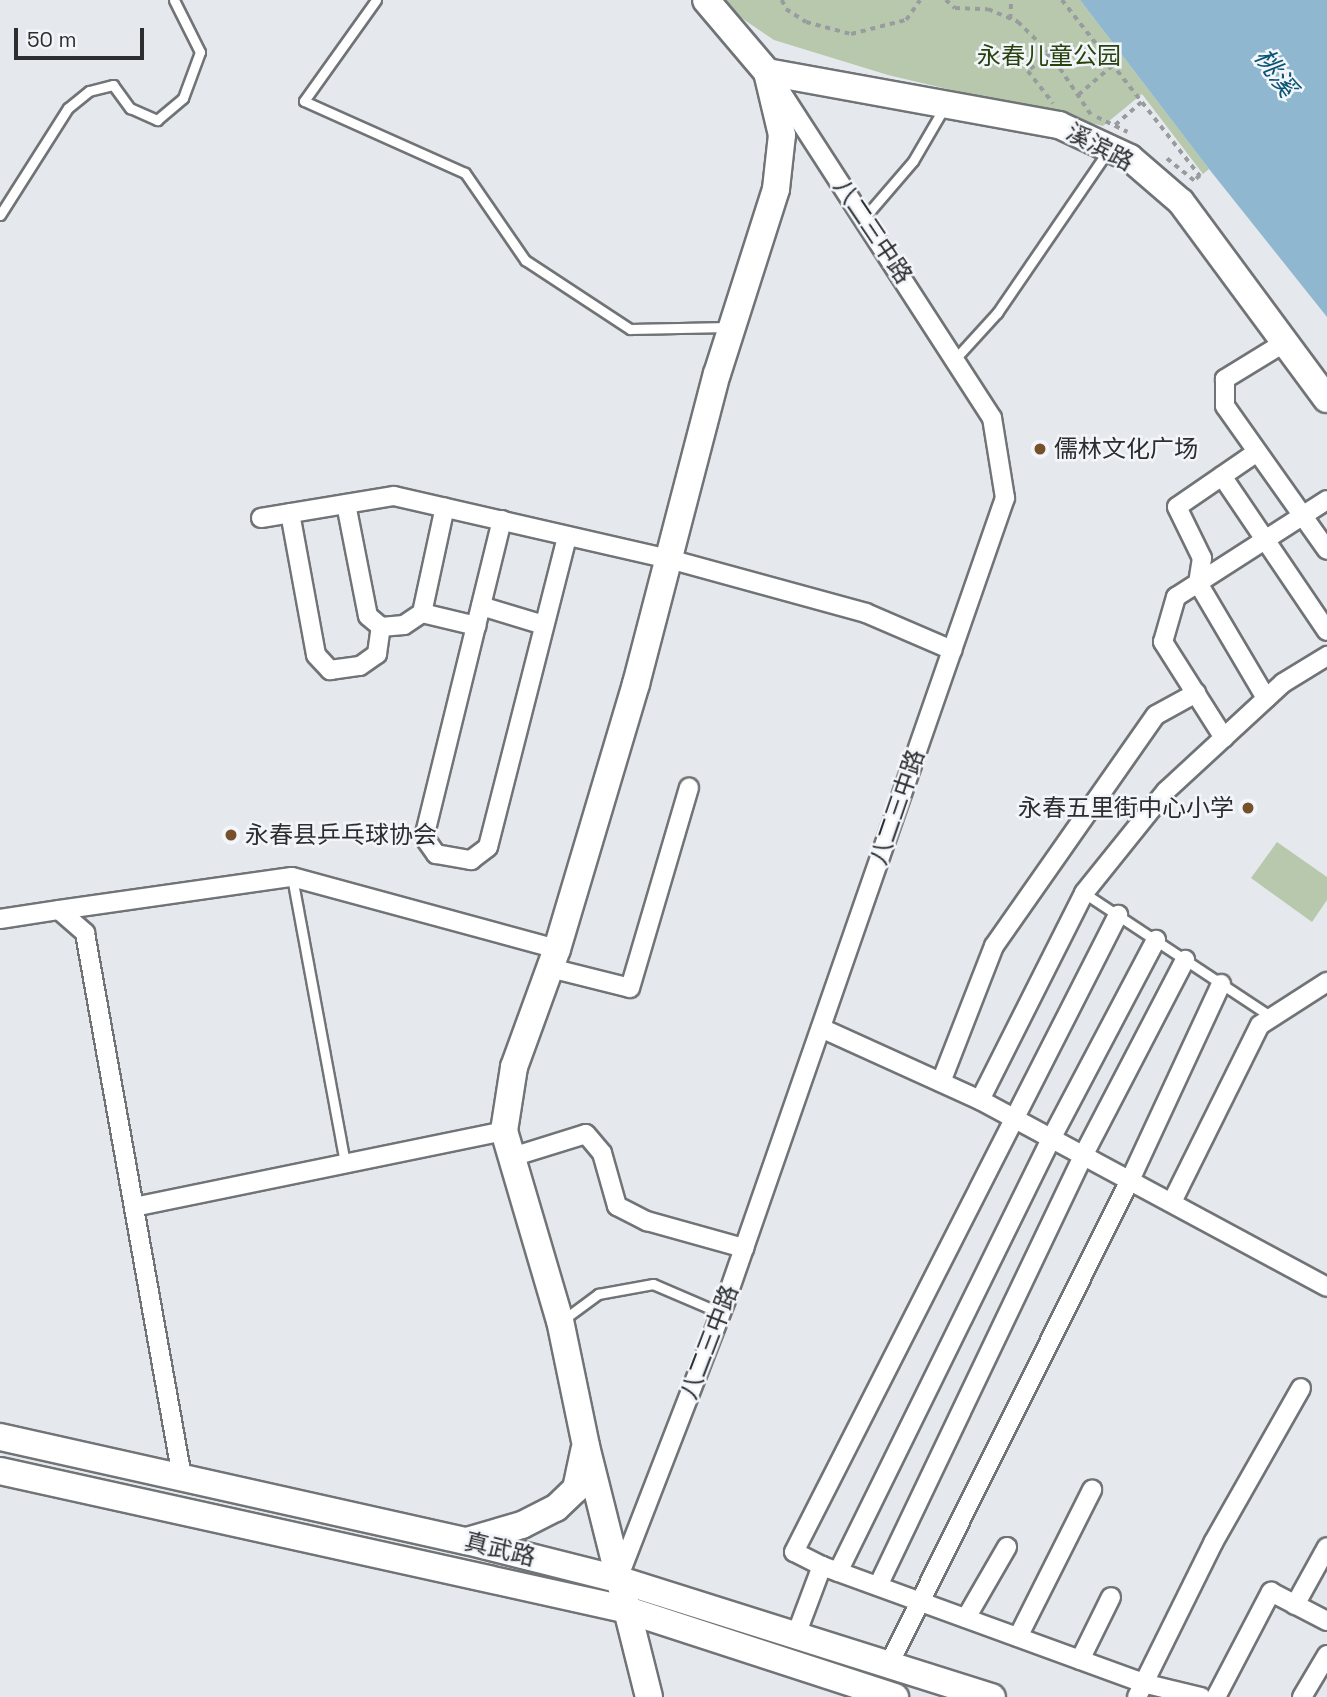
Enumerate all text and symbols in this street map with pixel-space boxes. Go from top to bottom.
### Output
scale bar [18,14,147,58]
text: 50 m [27,26,77,53]
park label: 永春儿童公园 [977,42,1121,70]
water label: 桃溪 [1247,43,1303,103]
street label: 溪滨路 [1061,117,1139,177]
street label: 八二三中路 [828,173,918,289]
place label: 儒林文化广场 [1054,435,1198,463]
marker: 儒林文化广场 [1032,441,1048,457]
street label: 八二三中路 [864,746,930,868]
place label: 永春五里街中心小学 [1018,794,1234,822]
marker: 永春五里街中心小学 [1240,800,1256,816]
place label: 永春县乒乓球协会 [245,821,437,849]
marker: 永春县乒乓球协会 [223,827,239,843]
street label: 八二三中路 [674,1281,744,1403]
street label: 真武路 [462,1526,538,1572]

